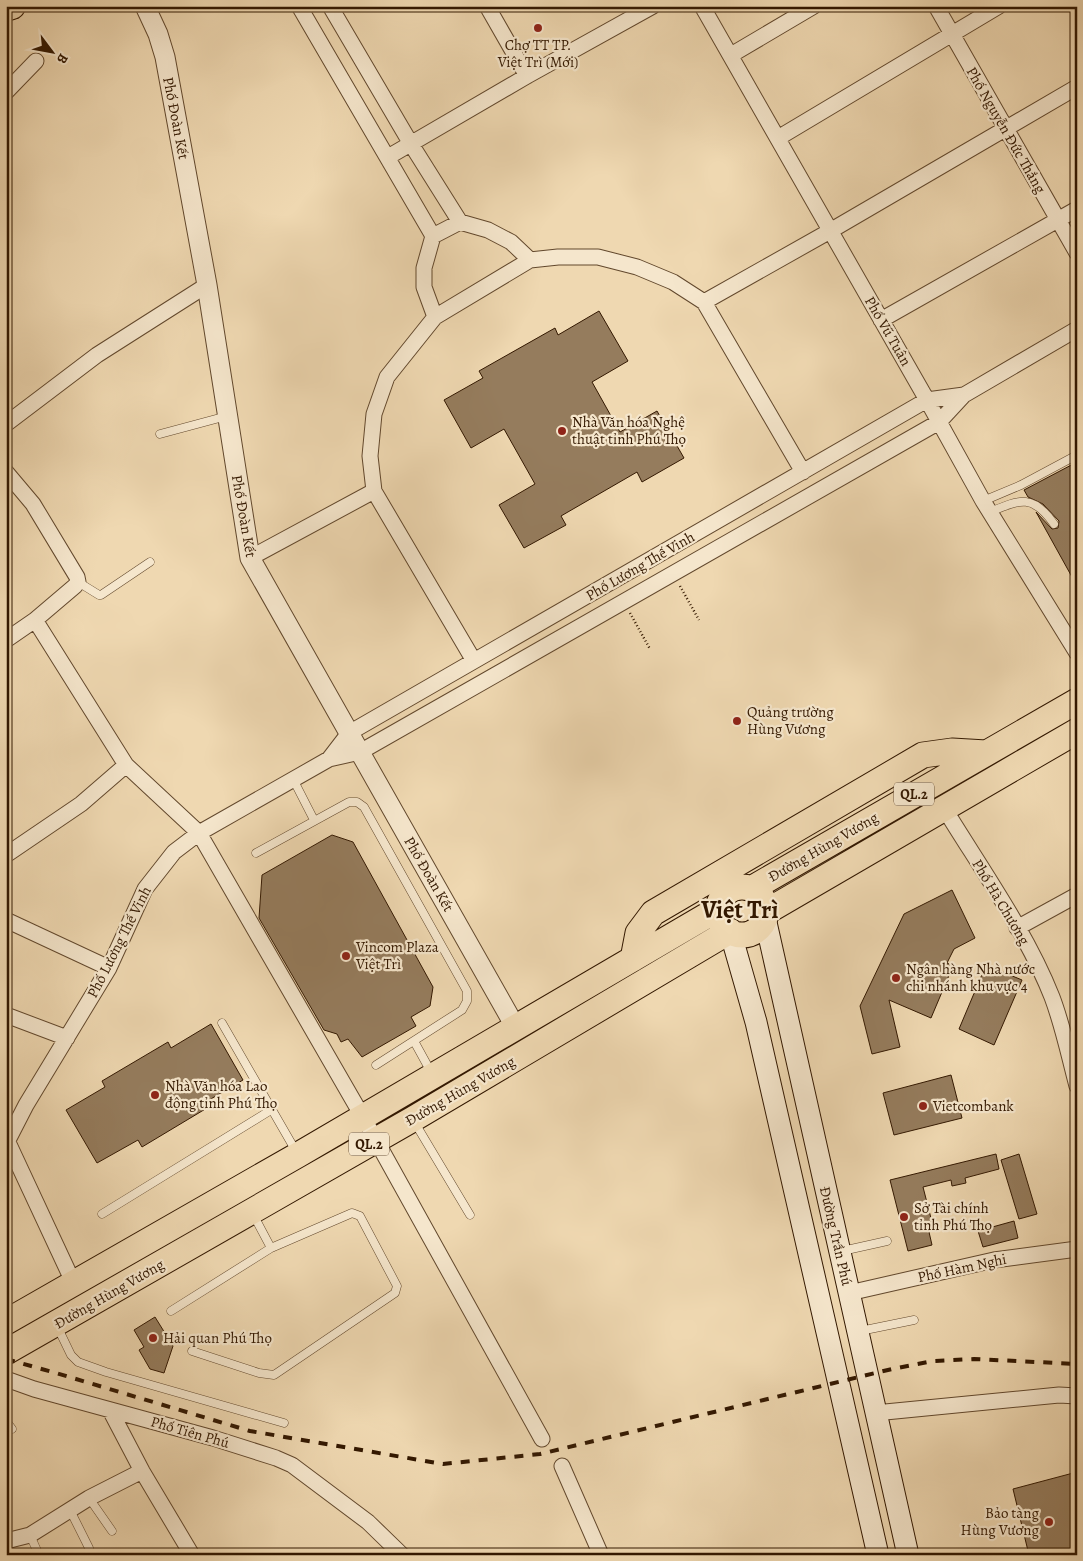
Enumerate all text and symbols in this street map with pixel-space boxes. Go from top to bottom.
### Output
marker: Chợ TT TP. Việt Trì (Mới) [532,22,544,34]
north arrow [28,28,78,78]
place label: Chợ TT TP. Việt Trì (Mới) [497,35,578,72]
text: B [52,50,73,68]
street label: Phố Nguyễn Đức Thắng [962,63,1051,197]
street label: Phố Đoàn Kết [158,75,194,161]
street label: Phố Vũ Tuân [860,292,916,370]
place label: Nhà Văn hóa Nghệ thuật tỉnh Phú Thọ [572,412,686,449]
marker: Nhà Văn hóa Nghệ thuật tỉnh Phú Thọ [556,425,568,437]
street label: Phố Đoàn Kết [227,473,261,559]
street label: Phố Lương Thế Vinh [582,527,698,605]
place label: Quảng trường Hùng Vương [747,702,834,739]
marker: Quảng trường Hùng Vương [731,715,743,727]
road number: QL.2 [894,782,934,806]
street label: Đường Hùng Vương [764,807,882,887]
street label: Phố Đoàn Kết [399,833,459,915]
street label: Phố Hà Chương [967,855,1035,949]
street label: Phố Lương Thế Vinh [82,883,156,1001]
district label: Việt Trì [700,893,779,927]
place label: Vincom Plaza Việt Trì [355,937,439,974]
marker: Vincom Plaza Việt Trì [340,950,352,962]
place label: Ngân hàng Nhà nước chi nhánh khu vực 4 [906,959,1035,996]
marker: Ngân hàng Nhà nước chi nhánh khu vực 4 [890,972,902,984]
street label: Đường Hùng Vương [401,1051,519,1131]
place label: Nhà Văn hóa Lao động tỉnh Phú Thọ [165,1076,277,1113]
marker: Nhà Văn hóa Lao động tỉnh Phú Thọ [149,1089,161,1101]
place label: Vietcombank [932,1096,1014,1116]
marker: Vietcombank [917,1100,929,1112]
road number: QL.2 [349,1132,389,1156]
street label: Đường Trần Phú [815,1184,857,1288]
place label: Sở Tài chính tỉnh Phú Thọ [914,1198,992,1235]
marker: Sở Tài chính tỉnh Phú Thọ [898,1211,910,1223]
street label: Phố Hàm Nghi [916,1249,1008,1287]
street label: Đường Hùng Vương [50,1254,168,1334]
place label: Hải quan Phú Thọ [163,1328,272,1348]
marker: Hải quan Phú Thọ [147,1332,159,1344]
street label: Phố Tiên Phú [148,1411,233,1453]
place label: Bảo tàng Hùng Vương [961,1503,1039,1540]
marker: Bảo tàng Hùng Vương [1043,1516,1055,1528]

